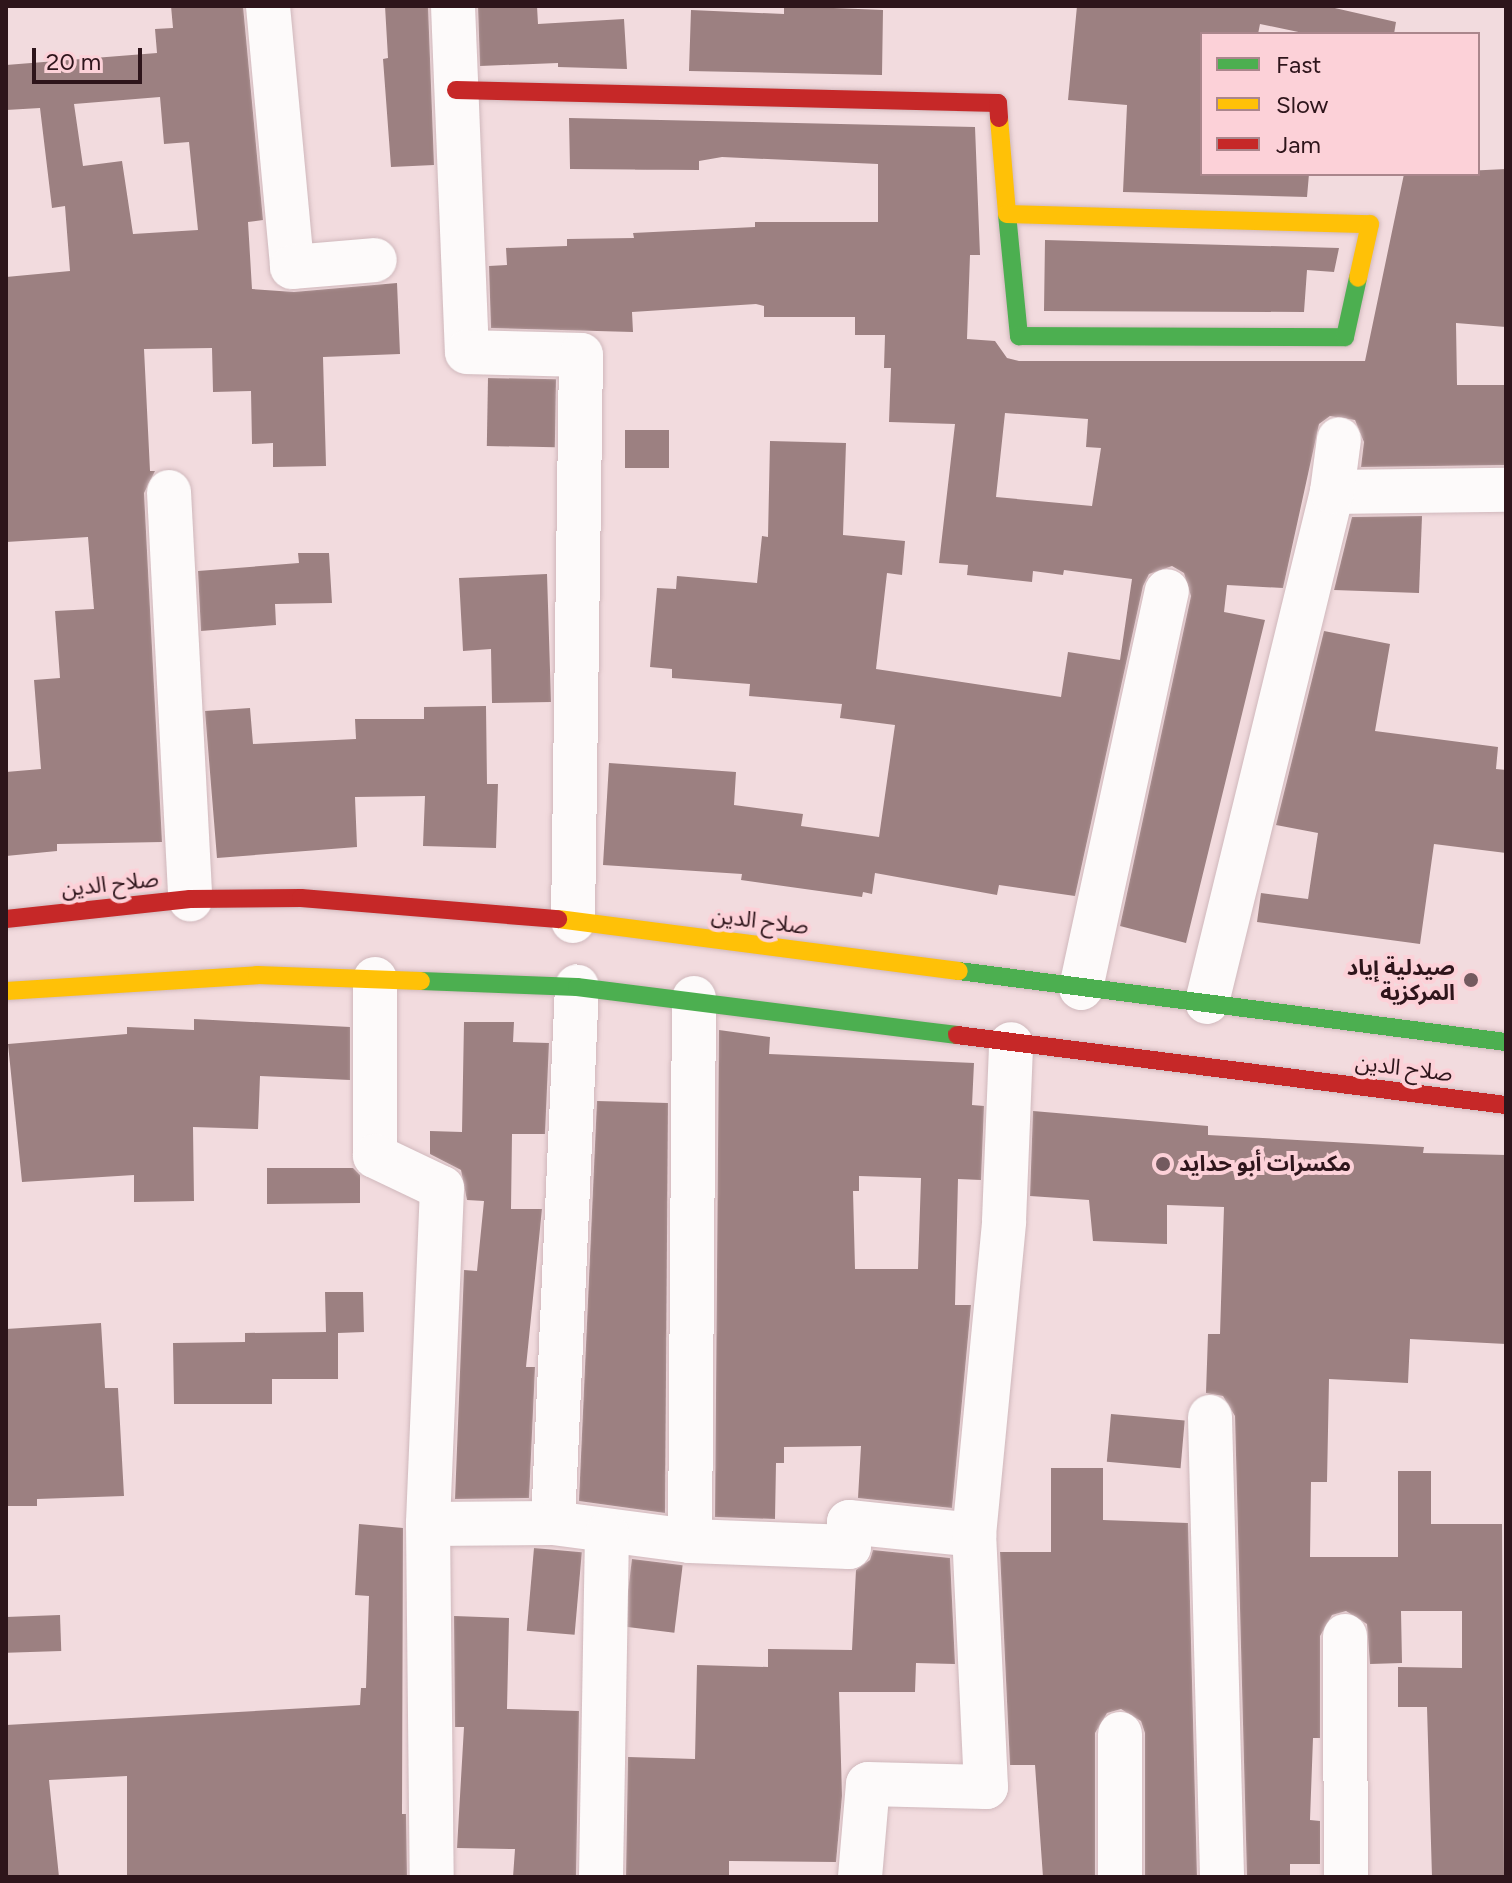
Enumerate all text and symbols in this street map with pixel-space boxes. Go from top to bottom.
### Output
scale bar [36,32,146,82]
legend [1200,32,1480,176]
text: 20 m [46,47,101,76]
text: Fast [1276,50,1321,79]
text: Slow [1276,90,1328,119]
text: Jam [1276,130,1321,159]
street label: صلاح الدين [60,866,160,902]
street label: صلاح الدين [710,902,810,940]
place label: صيدلية إياد المركزية [1347,954,1455,1006]
marker: صيدلية إياد المركزية [1462,971,1480,989]
street label: صلاح الدين [1354,1049,1454,1087]
place label: مكسرات أبو حدايد [1179,1151,1351,1177]
marker: مكسرات أبو حدايد [1154,1155,1172,1173]

